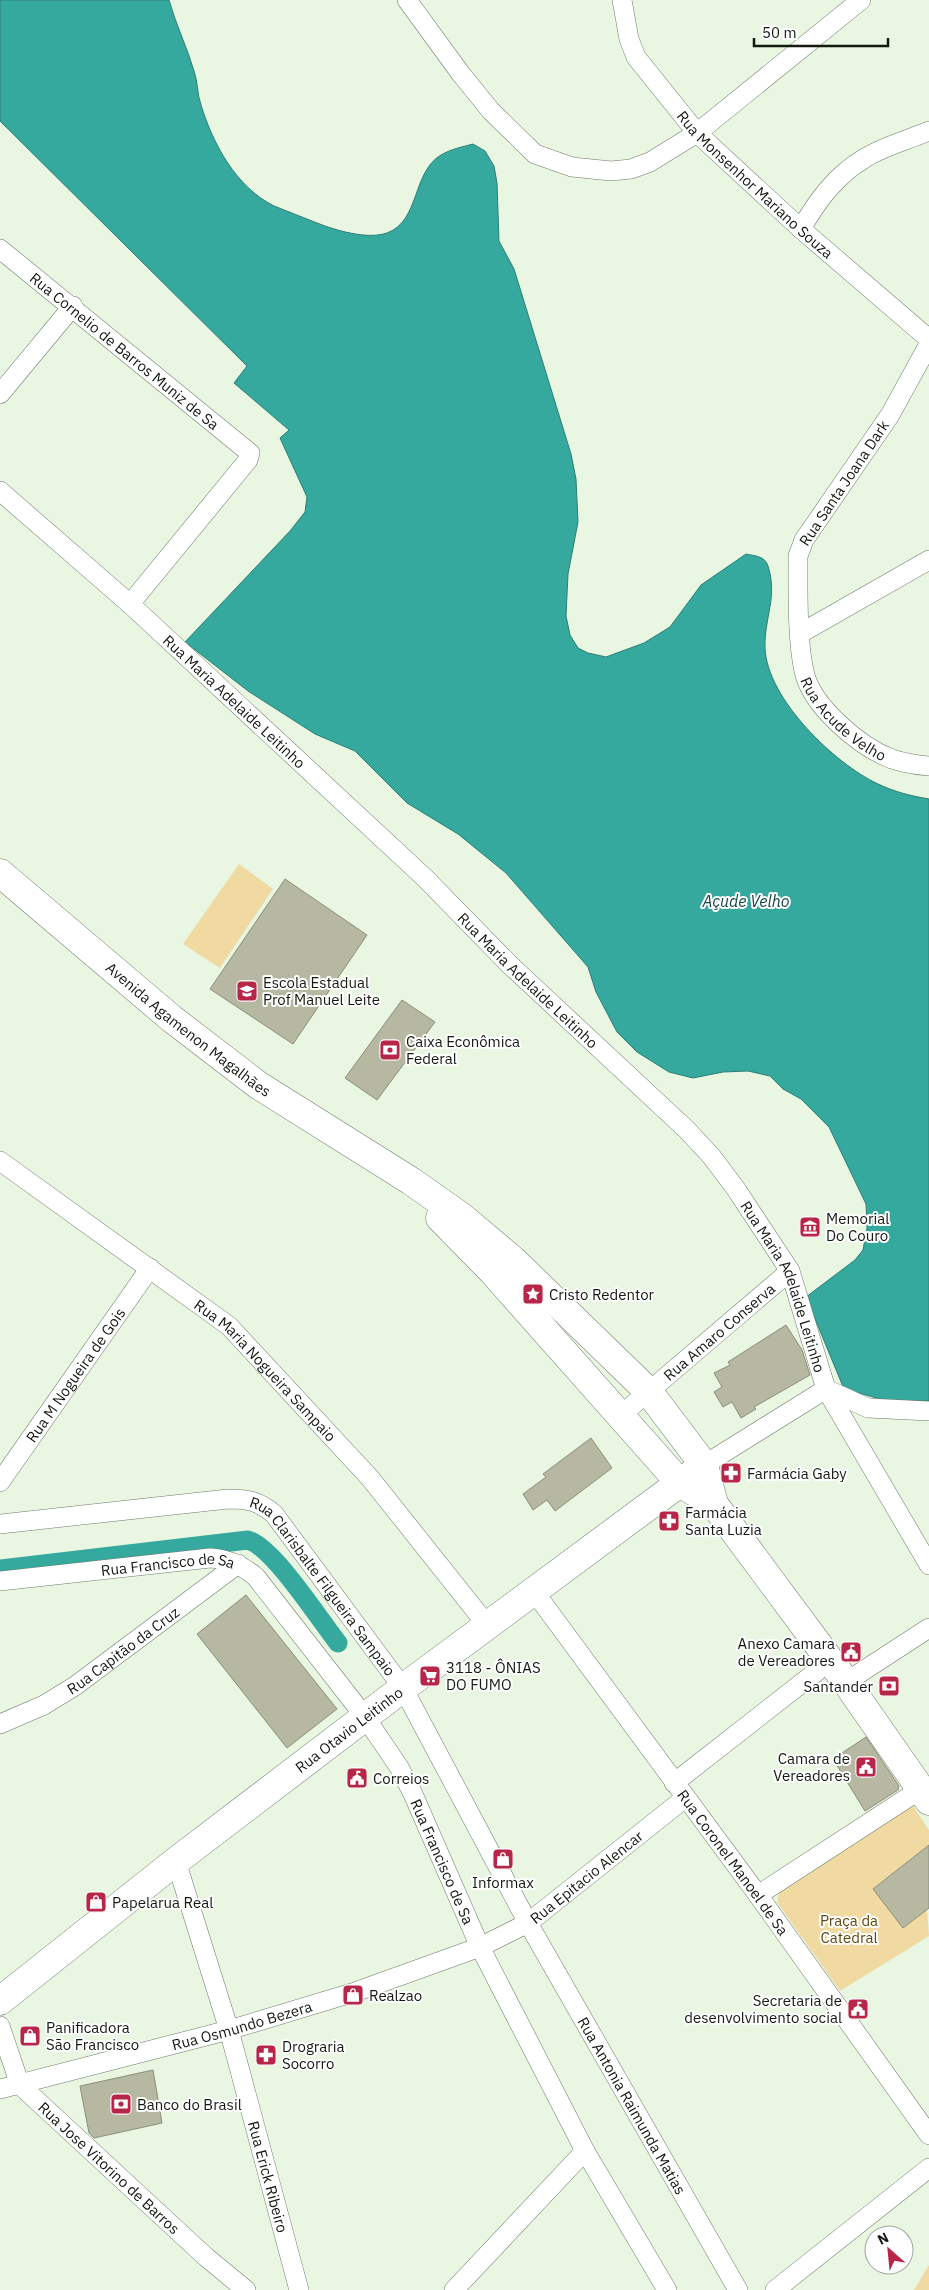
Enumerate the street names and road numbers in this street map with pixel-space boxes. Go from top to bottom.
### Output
street label: Rua Monsenhor Mariano Souza [673,107,837,262]
street label: Rua Cornelio de Barros Muniz de Sa [26,268,223,434]
street label: Rua Santa Joana Dark [795,417,893,549]
street label: Rua Maria Adelaide Leitinho [159,630,310,772]
street label: Rua Acude Velho [797,674,889,765]
street label: Rua Maria Adelaide Leitinho [454,908,602,1052]
street label: Avenida Agamenon Magalhães [102,958,275,1100]
street label: Rua Maria Adelaide Leitinho [737,1197,830,1375]
street label: Rua Amaro Conserva [659,1279,779,1384]
street label: Rua Maria Nogueira Sampaio [191,1295,341,1445]
street label: Rua M Nogueira de Gois [21,1304,129,1446]
street label: Rua Clarisbalte Filgueira Sampaio [247,1492,400,1679]
street label: Rua Francisco de Sa [100,1548,238,1579]
street label: Rua Capitão da Cruz [63,1602,183,1698]
street label: Rua Otavio Leitinho [291,1682,406,1777]
street label: Rua Coronel Manoel de Sa [674,1786,793,1939]
street label: Rua Francisco de Sa [407,1796,478,1927]
street label: Rua Epitacio Alencar [526,1826,647,1927]
street label: Rua Osmundo Bezera [170,1996,314,2054]
street label: Rua Antonia Raimunda Matias [574,2013,691,2198]
street label: Rua Jose Vitorino de Barros [35,2097,184,2238]
street label: Rua Erick Ribeiro [244,2119,293,2234]

